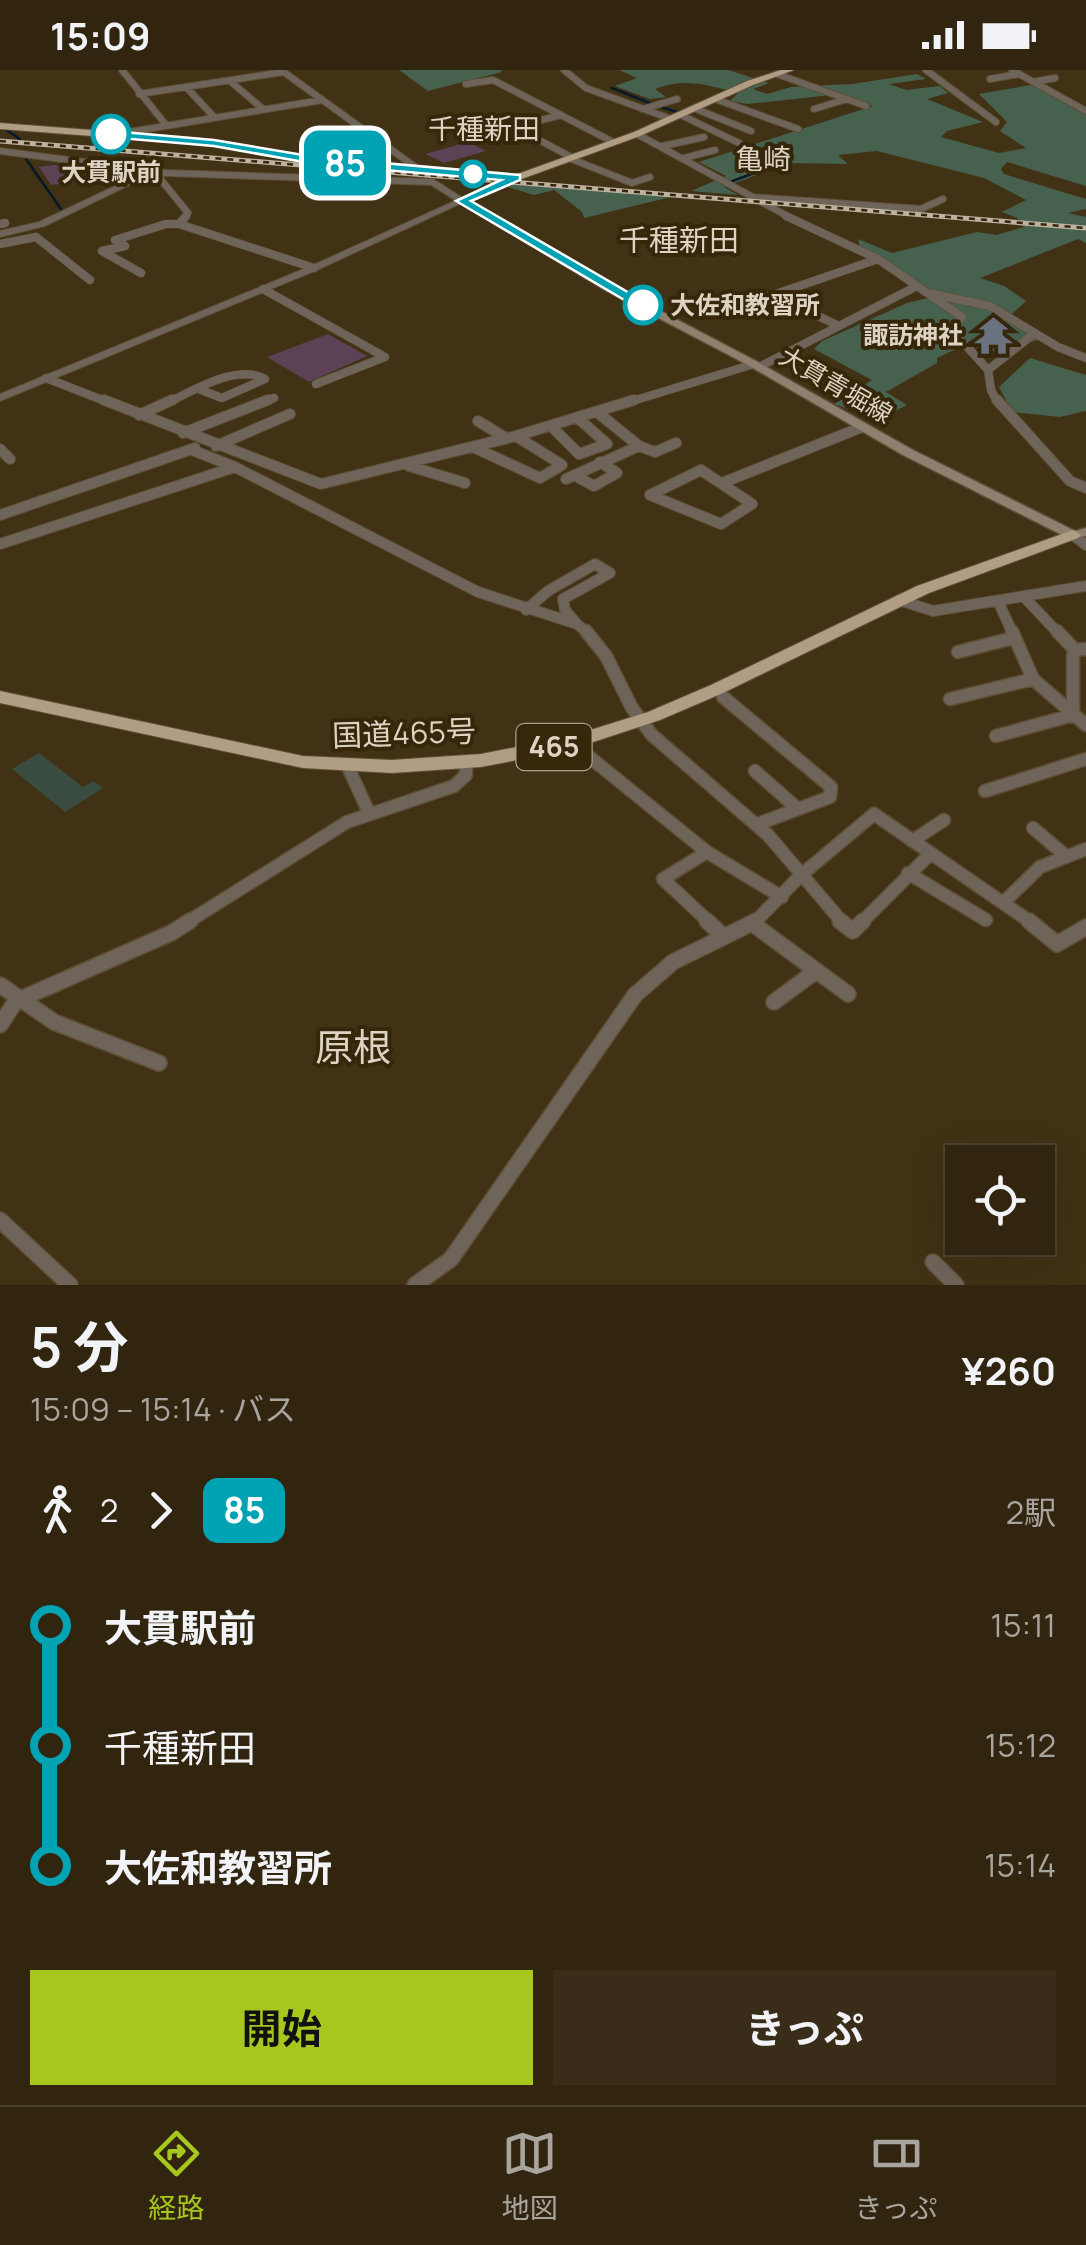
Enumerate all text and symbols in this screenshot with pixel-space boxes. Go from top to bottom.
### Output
text: 15:09 [50,9,151,61]
district label: 千種新田 [428,109,540,147]
marker: 大貫駅前 [92,115,130,153]
line badge: 85 [300,131,390,196]
text: 85 [324,139,366,187]
district label: 亀崎 [735,139,791,177]
place label: 大貫駅前 [61,154,161,189]
unlabelled marker [460,161,486,187]
district label: 千種新田 [619,219,739,260]
marker: 大佐和教習所 [624,286,662,324]
place label: 大佐和教習所 [670,287,820,322]
temple icon: 諏訪神社 [972,314,1014,356]
place label: 諏訪神社 [863,317,963,352]
street label: 大貫青堀線 [773,338,899,431]
street label: 国道465号 [331,710,476,755]
road number: 465 [516,724,592,770]
district label: 原根 [315,1020,391,1072]
map controls [945,1145,1055,1255]
button: locate [945,1145,1055,1255]
text: 5 分 [30,1308,128,1384]
text: ¥260 [962,1344,1056,1396]
text: 15:09 – 15:14 · バス [30,1387,296,1431]
icon: walk [30,1483,85,1538]
icon: forward [133,1483,188,1538]
text: 85 [223,1486,265,1534]
text: 2 [100,1488,118,1532]
text: 2駅 [1006,1490,1056,1534]
text: 大貫駅前 [104,1601,256,1653]
text: 15:11 [991,1603,1056,1647]
text: 千種新田 [104,1721,256,1773]
text: 15:12 [985,1723,1056,1767]
text: 大佐和教習所 [104,1841,332,1893]
text: 15:14 [984,1843,1056,1887]
button: 開始 [30,1970,533,2085]
button: きっぷ [553,1970,1056,2085]
tab: 経路 [149,2126,205,2226]
tab: 地図 [502,2126,558,2226]
tab: きっぷ [855,2126,937,2226]

